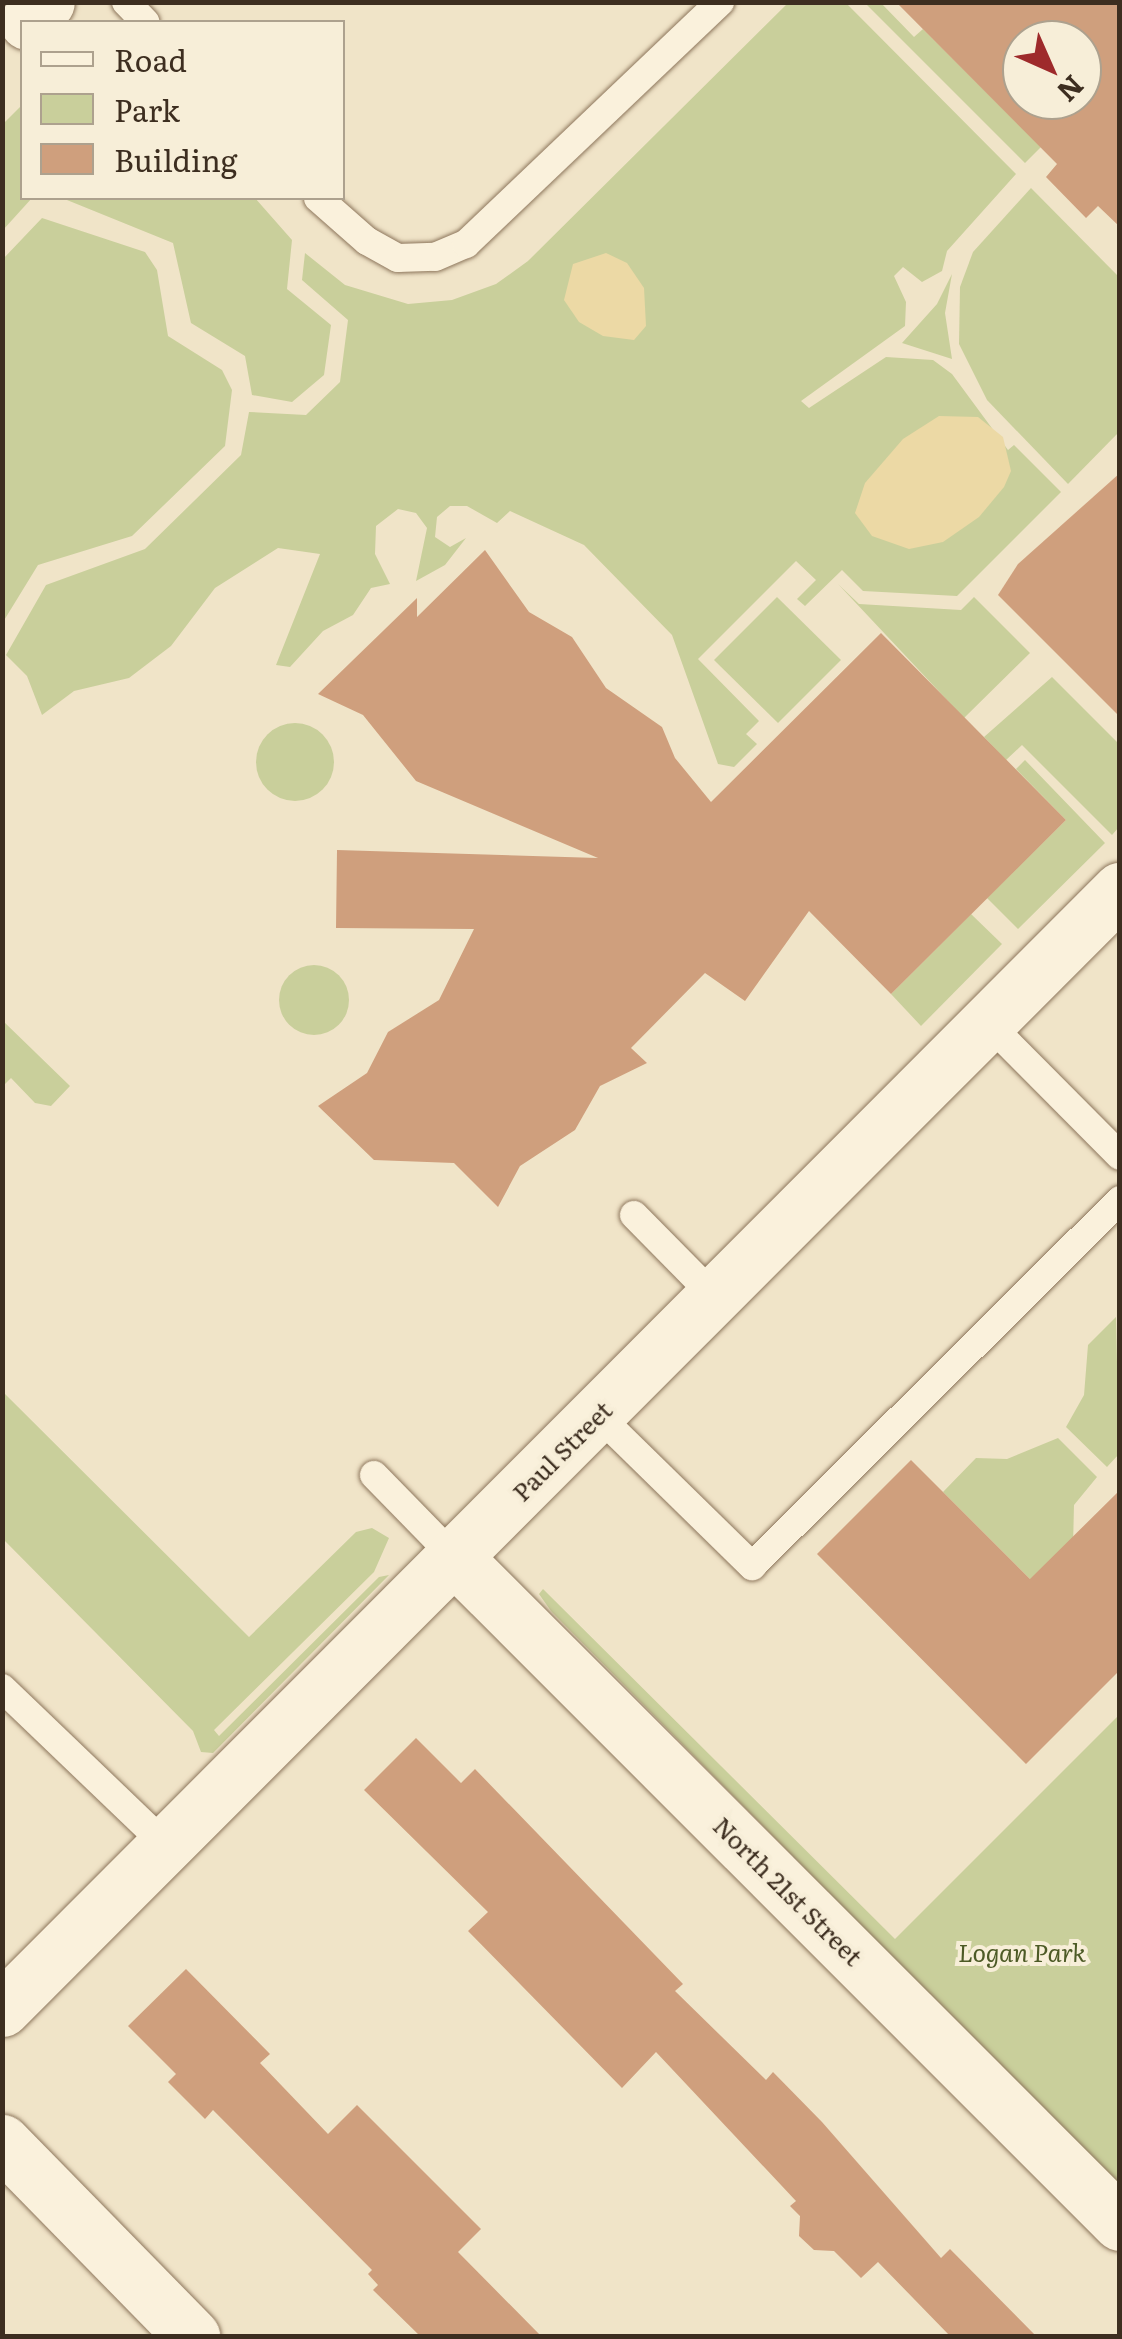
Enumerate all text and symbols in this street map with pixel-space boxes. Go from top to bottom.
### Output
legend [20,20,345,200]
north arrow [1002,20,1102,120]
text: Road [114,37,187,81]
text: N [1049,67,1095,113]
text: Park [114,87,180,131]
text: Building [114,137,238,181]
street label: Paul Street [506,1395,618,1507]
street label: North 21st Street [707,1810,869,1972]
park label: Logan Park [958,1937,1086,1967]

